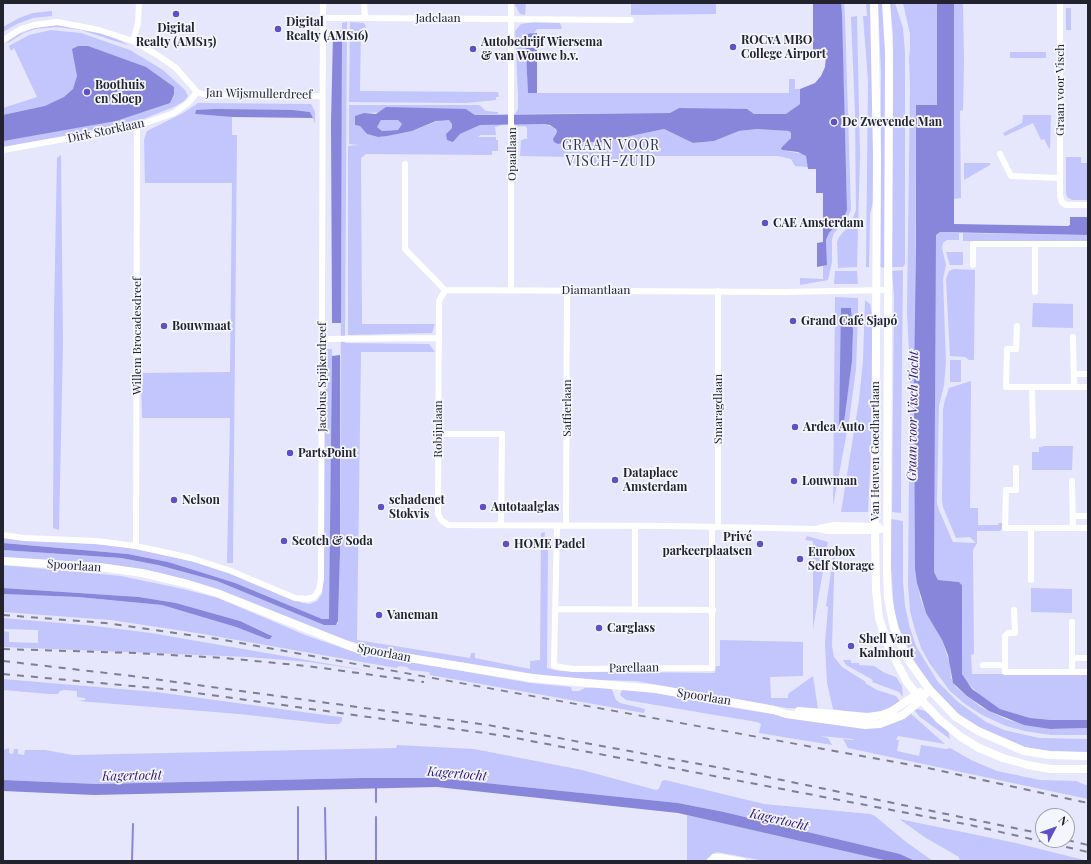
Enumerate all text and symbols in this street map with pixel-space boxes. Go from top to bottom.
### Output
marker: Digital Realty (AMS15) [171,9,181,19]
street label: Jadelaan [415,11,461,25]
place label: Digital Realty (AMS16) [286,15,368,43]
place label: Digital Realty (AMS15) [136,21,216,49]
marker: Digital Realty (AMS16) [273,24,283,34]
place label: ROCvA MBO College Airport [741,33,826,61]
place label: Autobedrijf Wiersema & van Wouwe b.v. [481,35,602,63]
marker: ROCvA MBO College Airport [728,42,738,52]
marker: Autobedrijf Wiersema & van Wouwe b.v. [468,44,478,54]
street label: Graan voor Visch [1053,44,1067,136]
place label: Boothuis en Sloep [95,78,145,106]
street label: Jan Wijsmullerdreef [206,86,312,102]
marker: Boothuis en Sloep [82,87,92,97]
place label: De Zwevende Man [842,115,942,129]
street label: Dirk Storklaan [66,116,146,146]
marker: De Zwevende Man [829,117,839,127]
street label: Opaallaan [505,127,519,181]
district label: GRAAN VOOR VISCH-ZUID [562,138,660,170]
place label: CAE Amsterdam [773,216,864,230]
marker: CAE Amsterdam [760,218,770,228]
street label: Willem Brocadesdreef [130,277,144,395]
street label: Diamantlaan [562,283,630,297]
place label: Grand Café Sjapó [801,314,897,328]
marker: Grand Café Sjapó [788,316,798,326]
place label: Bouwmaat [172,319,231,333]
marker: Bouwmaat [159,321,169,331]
street label: Jacobus Spijkerdreef [315,322,329,432]
water label: Graan voor Visch Tocht [904,351,922,481]
street label: Smaragdlaan [711,374,725,444]
street label: Saffierlaan [560,379,574,437]
street label: Van Heuven Goedhartlaan [868,381,882,521]
street label: Robijnlaan [431,400,445,458]
place label: Ardea Auto [803,420,865,434]
marker: Ardea Auto [790,422,800,432]
place label: PartsPoint [298,446,357,460]
marker: PartsPoint [285,448,295,458]
place label: Dataplace Amsterdam [623,466,687,494]
place label: Louwman [802,474,857,488]
marker: Dataplace Amsterdam [610,475,620,485]
marker: Louwman [789,476,799,486]
place label: Nelson [182,493,220,507]
place label: schadenet Stokvis [389,493,445,521]
marker: Nelson [169,495,179,505]
place label: Autotaalglas [491,500,559,514]
marker: schadenet Stokvis [376,502,386,512]
marker: Autotaalglas [478,502,488,512]
place label: Privé parkeerplaatsen [662,530,752,558]
place label: Scotch & Soda [292,534,373,548]
marker: Scotch & Soda [279,536,289,546]
place label: HOME Padel [514,537,585,551]
marker: HOME Padel [501,539,511,549]
marker: Privé parkeerplaatsen [755,539,765,549]
place label: Eurobox Self Storage [808,545,874,573]
marker: Eurobox Self Storage [795,554,805,564]
street label: Spoorlaan [46,557,102,575]
place label: Vaneman [387,608,438,622]
marker: Vaneman [374,610,384,620]
place label: Carglass [607,621,655,635]
marker: Carglass [594,623,604,633]
place label: Shell Van Kalmhout [859,632,914,660]
street label: Spoorlaan [356,641,412,665]
marker: Shell Van Kalmhout [846,641,856,651]
street label: Parellaan [609,660,659,676]
street label: Spoorlaan [676,686,732,708]
water label: Kagertocht [426,764,488,784]
water label: Kagertocht [102,768,162,784]
water label: Kagertocht [748,806,810,834]
north arrow [1035,808,1075,848]
text: N [1055,813,1072,828]

